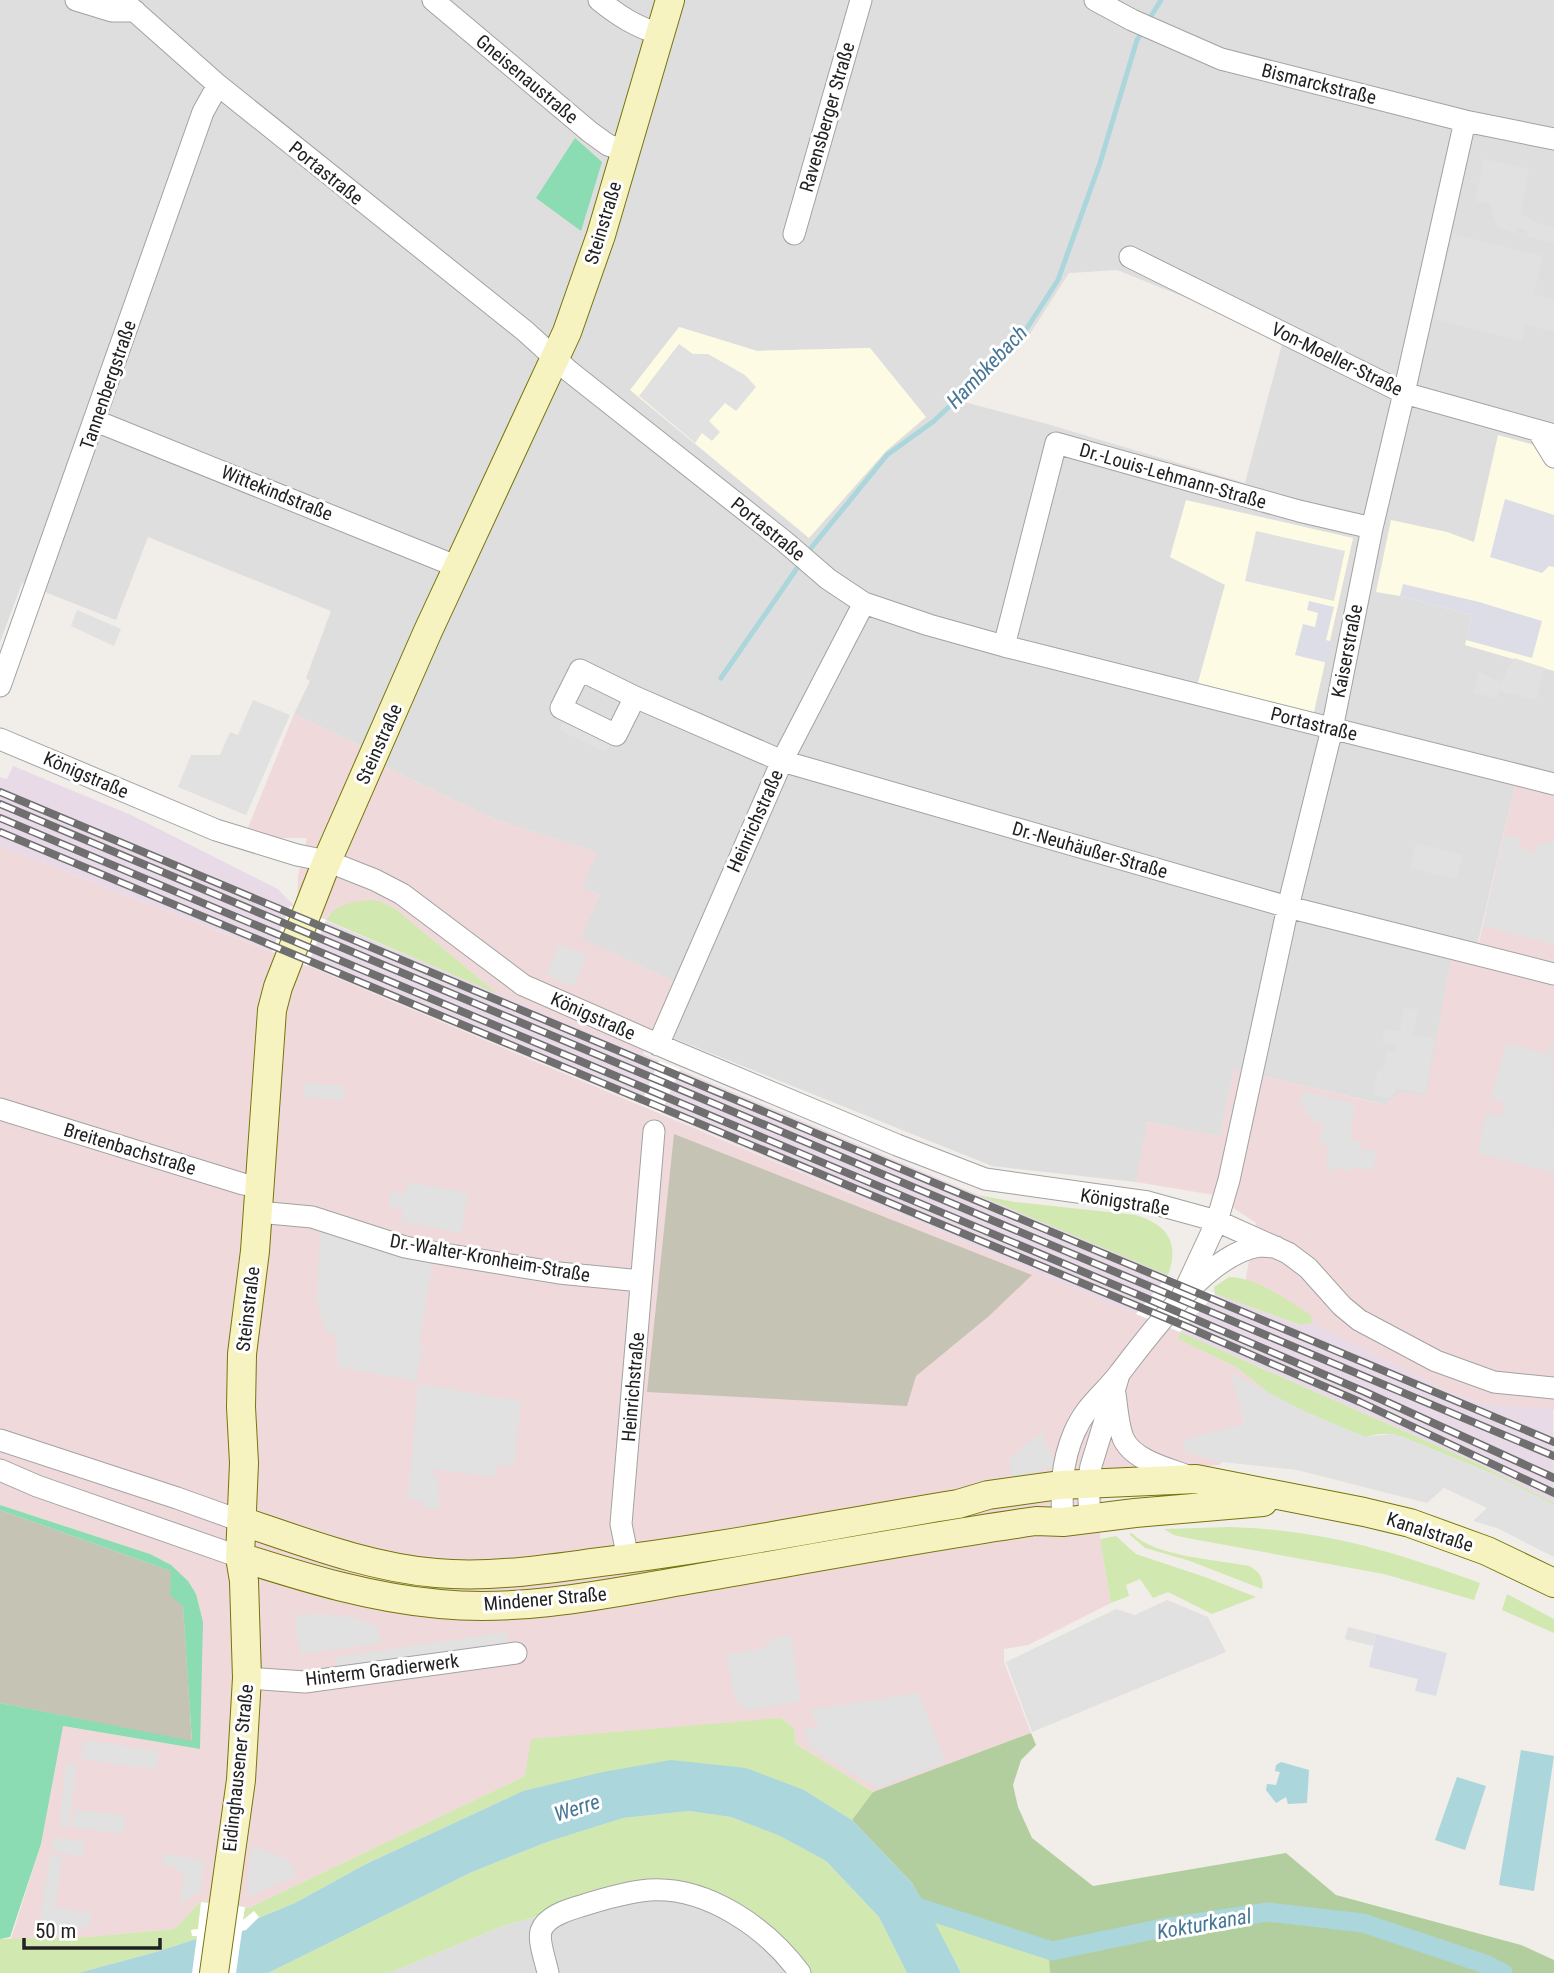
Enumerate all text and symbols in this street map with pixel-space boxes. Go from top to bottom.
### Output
street label: Gneisenaustraße [471,30,583,128]
street label: Ravensberger Straße [795,39,859,195]
street label: Bismarckstraße [1259,59,1379,109]
street label: Portastraße [284,136,368,210]
street label: Steinstraße [579,179,627,267]
street label: Tannenbergstraße [75,317,141,453]
street label: Von-Moeller-Straße [1268,317,1407,401]
water label: Hambkebach [942,321,1032,413]
street label: Dr.-Louis-Lehmann-Straße [1077,438,1269,514]
street label: Wittekindstraße [218,460,336,526]
street label: Portastraße [726,492,810,566]
street label: Kaiserstraße [1327,602,1367,700]
street label: Steinstraße [351,700,407,788]
street label: Portastraße [1268,702,1360,746]
street label: Königstraße [40,747,132,803]
street label: Heinrichstraße [722,766,788,876]
street label: Dr.-Neuhäußer-Straße [1010,817,1170,883]
street label: Königstraße [547,987,639,1045]
street label: Breitenbachstraße [61,1118,199,1180]
street label: Königstraße [1079,1184,1171,1220]
street label: Dr.-Walter-Kronheim-Straße [388,1229,592,1287]
street label: Steinstraße [231,1265,265,1353]
street label: Heinrichstraße [617,1331,649,1443]
street label: Kanalstraße [1384,1507,1476,1557]
street label: Mindener Straße [483,1582,608,1616]
street label: Hinterm Gradierwerk [304,1649,460,1691]
street label: Eidinghausener Straße [218,1683,258,1853]
water label: Werre [551,1789,603,1827]
water label: Kokturkanal [1155,1904,1253,1944]
scale bar [24,1906,161,1950]
text: 50 m [35,1919,76,1943]

